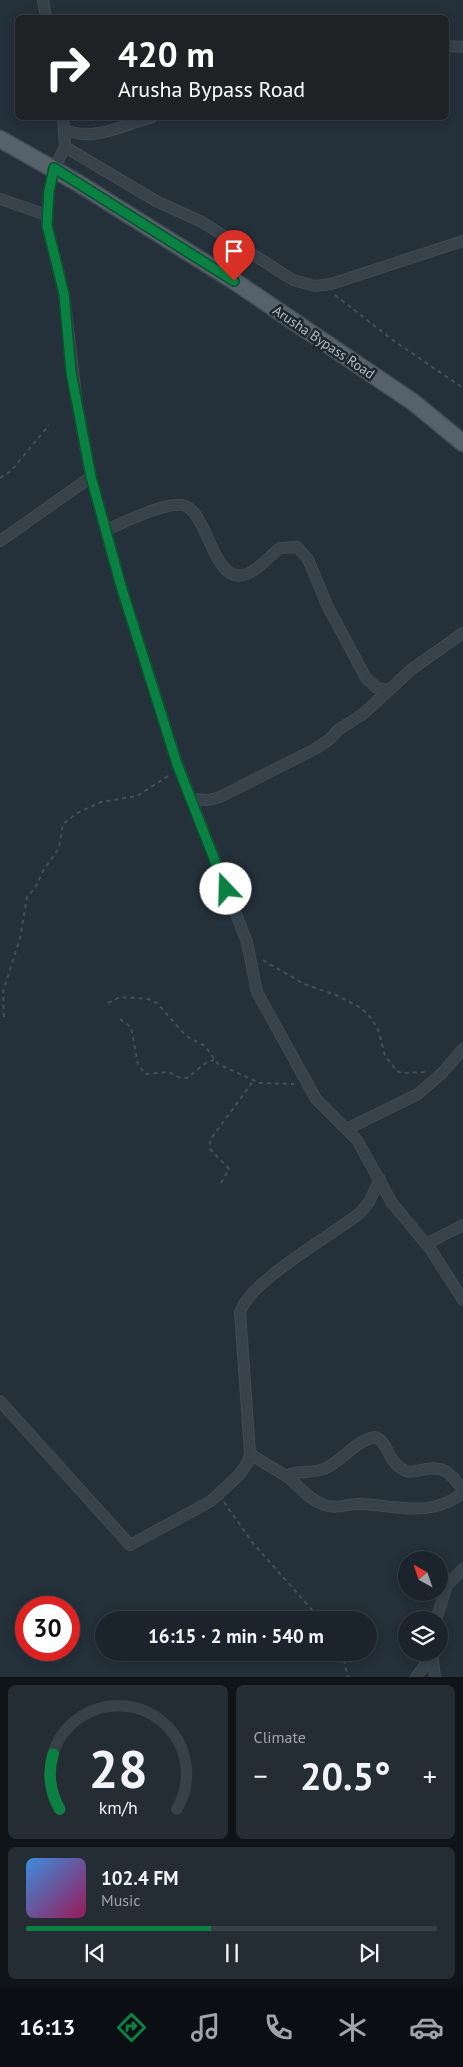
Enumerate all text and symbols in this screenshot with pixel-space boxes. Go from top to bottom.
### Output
text: 420 m [118,31,215,77]
icon: right [35,35,100,100]
text: Arusha Bypass Road [118,75,305,103]
pin [213,230,255,281]
icon: arrive [220,237,248,265]
street label: Arusha Bypass Road [270,301,378,383]
position arrow [199,862,251,914]
north arrow [398,1551,448,1601]
map controls [398,1551,448,1661]
speed limit sign: 30 [15,1596,80,1661]
button: layers [398,1611,448,1661]
text: 16:15 · 2 min · 540 m [148,1624,324,1648]
text: Climate [254,1727,306,1747]
text: 28 [88,1735,147,1802]
text: 20.5° [300,1751,391,1800]
text: − [254,1757,268,1794]
text: + [423,1757,437,1794]
text: km/h [98,1796,137,1819]
text: 102.4 FM [101,1866,178,1890]
text: Music [101,1890,141,1910]
icon: previous [81,1939,109,1967]
icon: pause [218,1939,246,1967]
icon: next [355,1939,383,1967]
icon: directions [114,2010,149,2045]
icon: music [188,2010,223,2045]
icon: phone [261,2010,296,2045]
icon: climate [335,2010,370,2045]
icon: car [409,2010,444,2045]
text: 16:13 [19,2013,75,2041]

